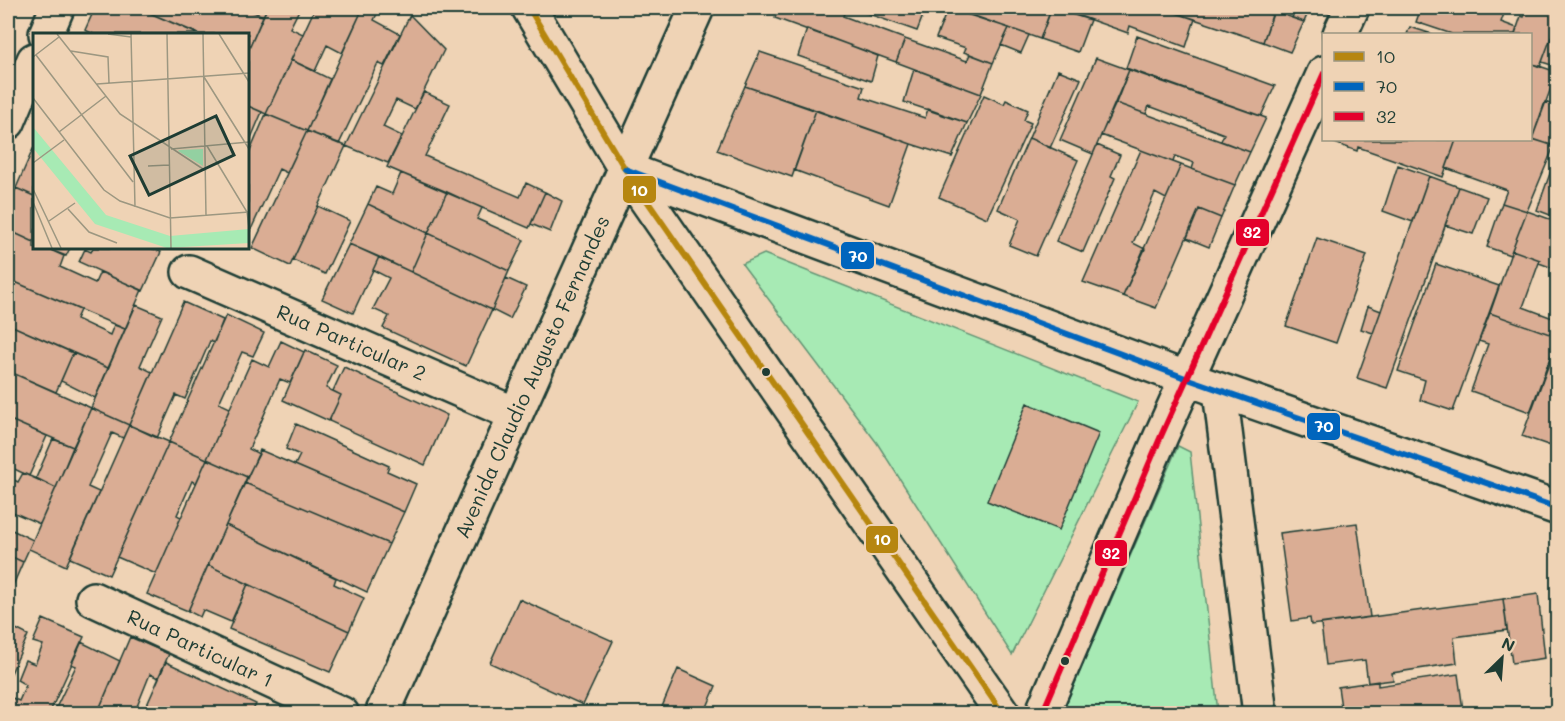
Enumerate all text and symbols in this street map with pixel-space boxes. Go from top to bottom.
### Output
inset map [33,33,249,249]
legend [1322,33,1532,141]
text: 10 [1376,44,1395,68]
text: 70 [1376,74,1397,98]
text: 32 [1376,104,1397,128]
line badge: 10 [622,175,657,204]
text: 10 [630,179,648,200]
street label: Avenida Claudio Augusto Fernandes [448,211,615,542]
line badge: 32 [1235,218,1270,247]
text: 32 [1243,221,1261,242]
line badge: 70 [840,241,875,270]
text: 70 [848,245,868,266]
street label: Rua Particular 2 [273,298,430,386]
unlabelled marker [760,366,772,378]
line badge: 70 [1306,412,1341,441]
text: 70 [1314,415,1334,436]
line badge: 10 [865,525,899,554]
text: 10 [873,528,891,549]
line badge: 32 [1094,539,1128,567]
text: 32 [1102,542,1120,563]
street label: Rua Particular 1 [123,603,278,692]
north arrow [1472,628,1532,688]
text: N [1499,632,1518,656]
unlabelled marker [1059,655,1071,667]

